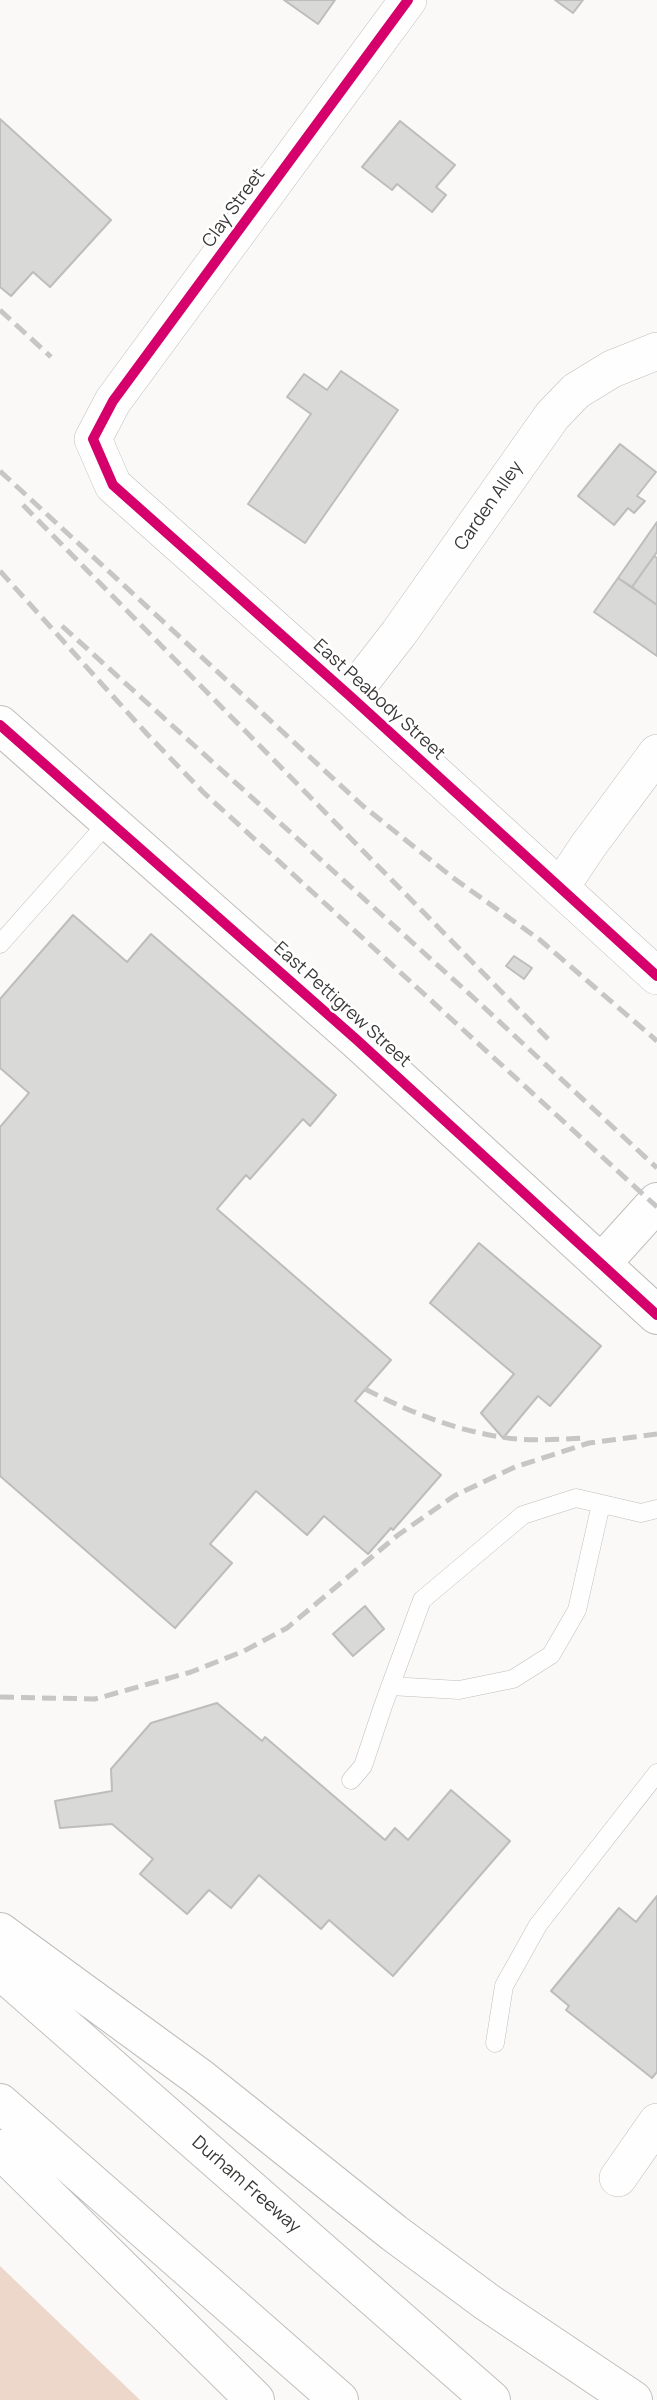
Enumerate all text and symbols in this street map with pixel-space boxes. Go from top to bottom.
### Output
street label: Clay Street [198,164,270,252]
street label: Carden Alley [450,457,528,555]
street label: East Peabody Street [309,635,449,765]
street label: East Pettigrew Street [269,938,415,1072]
street label: Durham Freeway [187,2132,305,2238]

